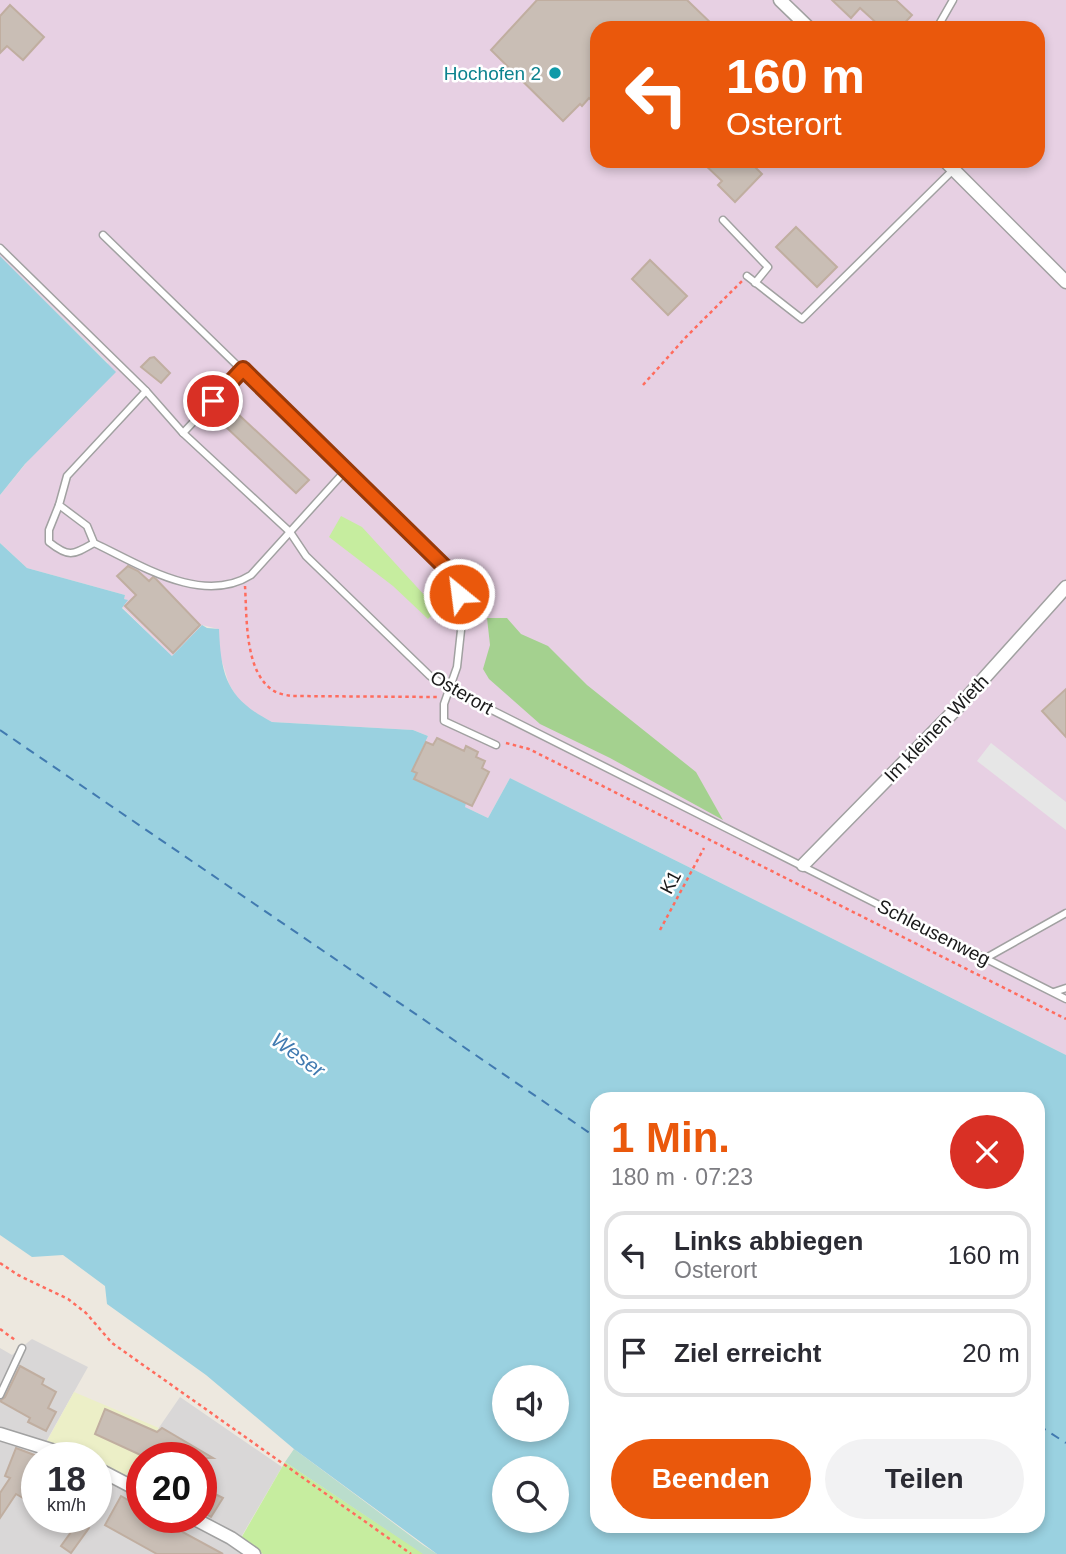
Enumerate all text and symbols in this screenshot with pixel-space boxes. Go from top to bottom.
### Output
icon: left [611,49,702,140]
text: 160 m [726,49,865,103]
place label: Hochofen 2 [444,63,541,84]
marker: Hochofen 2 [547,65,563,81]
text: Osterort [726,106,842,142]
pin [183,371,243,431]
icon: arrive [194,382,232,420]
position arrow [422,557,496,631]
street label: Osterort [427,666,497,719]
street label: Im kleinen Wieth [880,671,993,786]
street label: K1 [656,867,685,897]
street label: Schleusenweg [874,895,994,970]
water label: Weser [267,1028,330,1082]
text: 1 Min. [611,1114,730,1161]
button: close [950,1115,1024,1189]
text: 180 m · 07:23 [611,1164,753,1190]
text: Links abbiegen [674,1226,863,1256]
icon: left [615,1236,653,1274]
text: 160 m [948,1240,1020,1270]
text: Osterort [674,1257,757,1283]
icon: arrive [615,1334,653,1372]
text: Ziel erreicht [674,1338,821,1368]
text: 20 m [962,1338,1020,1368]
map controls [492,1365,569,1533]
button: sound [492,1365,569,1442]
button: Beenden [611,1439,811,1519]
button: Teilen [825,1439,1024,1519]
speed limit sign: 20 [126,1442,217,1533]
button: search [492,1456,569,1533]
text: 18 [47,1459,86,1498]
text: km/h [47,1495,86,1515]

